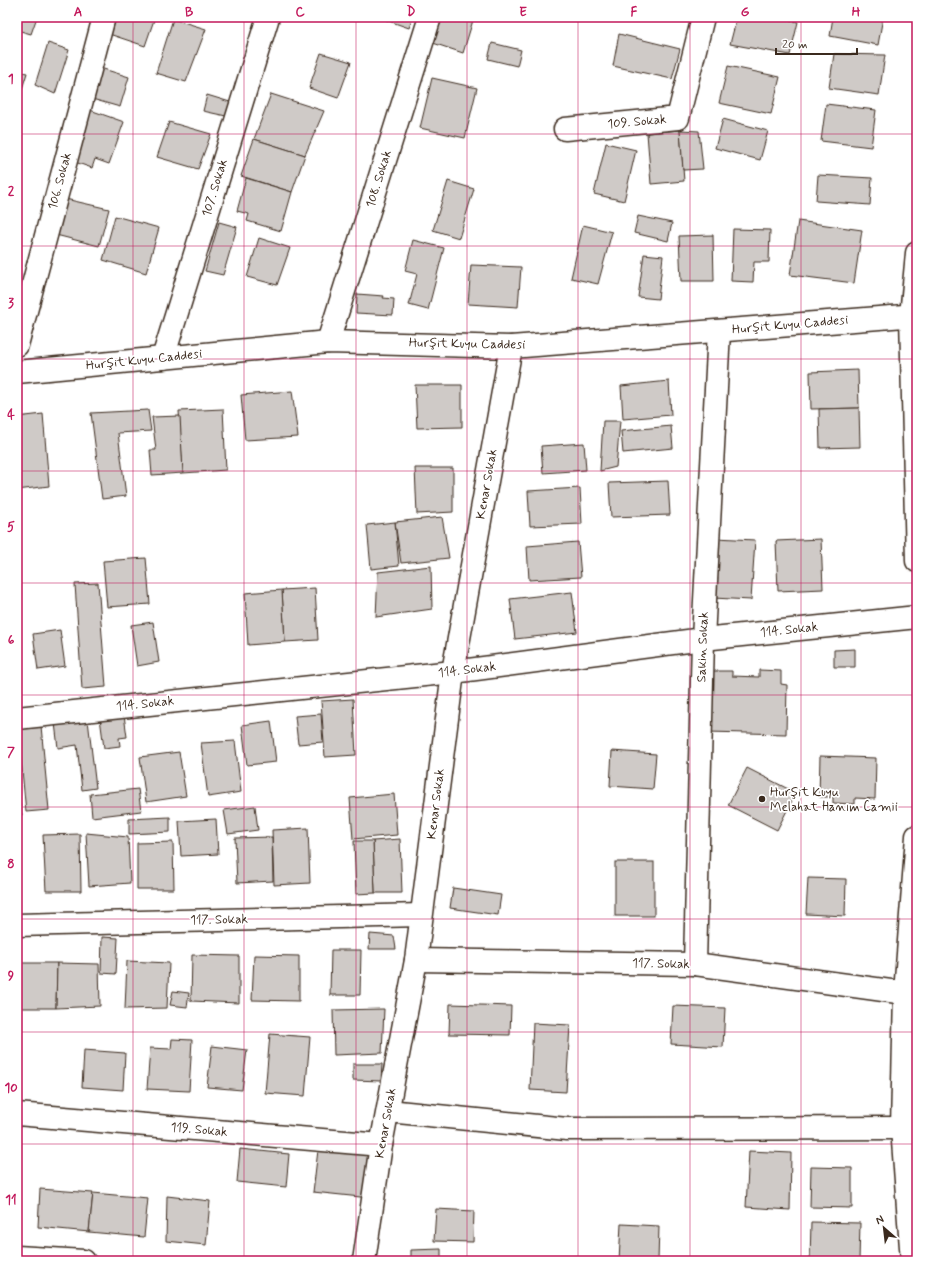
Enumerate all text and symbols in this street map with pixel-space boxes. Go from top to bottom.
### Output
text: A [74,4,82,21]
text: B [185,4,194,21]
text: C [295,4,305,21]
text: D [407,4,416,21]
text: E [519,4,527,21]
text: F [631,4,638,21]
text: G [741,4,750,21]
text: H [852,4,861,21]
scale bar [776,30,857,56]
text: 20 m [782,37,808,53]
text: 1 [8,71,14,88]
street label: 109. Sokak [607,111,668,133]
street label: 108. Sokak [362,148,396,210]
street label: 106. Sokak [44,150,76,211]
street label: 107. Sokak [198,156,232,219]
text: 2 [8,183,15,200]
text: 3 [8,295,14,312]
street label: Hurşit Kuyu Caddesi [731,311,849,339]
street label: Hurşit Kuyu Caddesi [409,334,525,354]
street label: Hurşit Kuyu Caddesi [85,345,203,375]
text: 4 [7,407,15,424]
street label: Kenar Sokak [472,447,502,520]
text: 5 [7,519,15,536]
street label: Sakin Sokak [693,611,713,683]
street label: 114. Sokak [759,618,819,641]
text: 6 [8,632,15,649]
street label: 114. Sokak [437,658,497,682]
street label: 114. Sokak [115,692,175,715]
text: 7 [7,744,15,761]
street label: Kenar Sokak [423,767,449,840]
place label: Hurşit Kuyu Melahat Hanım Camii [770,784,898,816]
marker: Hurşit Kuyu Melahat Hanım Camii [757,794,767,804]
text: 8 [7,856,15,873]
street label: 117. Sokak [190,911,249,929]
street label: 117. Sokak [632,955,691,973]
text: 9 [8,968,15,985]
text: 10 [4,1080,18,1097]
street label: Kenar Sokak [371,1086,401,1159]
street label: 119. Sokak [170,1119,229,1141]
text: 11 [5,1192,17,1209]
north arrow [864,1208,904,1248]
text: N [873,1212,886,1228]

